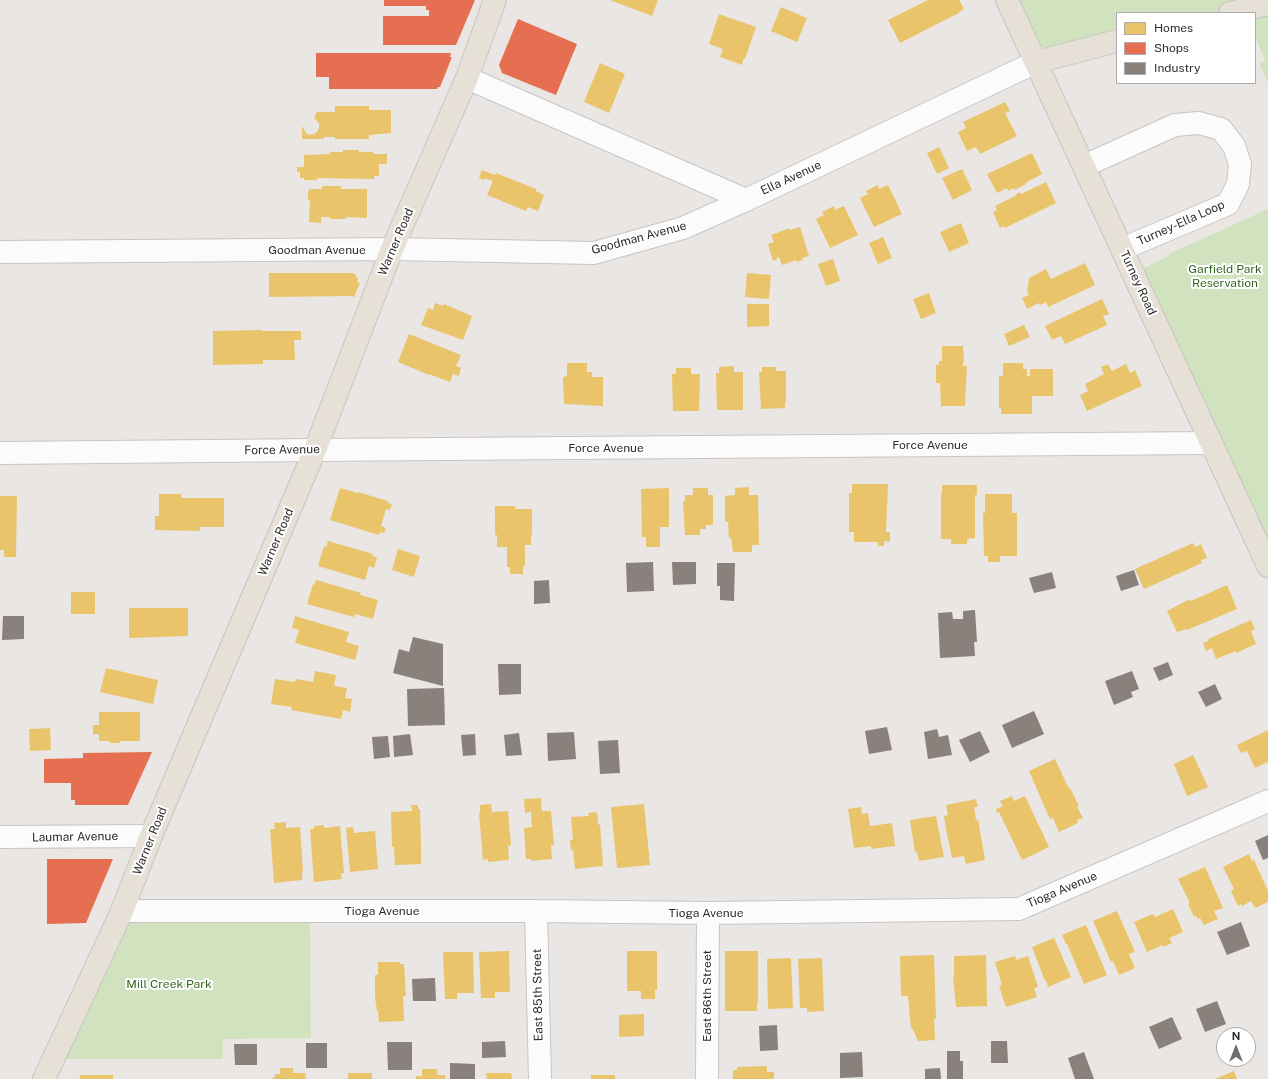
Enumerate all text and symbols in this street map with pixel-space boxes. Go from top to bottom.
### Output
legend [1116,12,1256,84]
text: Homes [1154,21,1193,35]
text: Shops [1154,41,1189,55]
text: Industry [1154,61,1200,75]
street label: Ella Avenue [758,158,824,198]
street label: Turney-Ella Loop [1135,197,1227,249]
street label: Warner Road [375,206,417,278]
street label: Goodman Avenue [590,218,688,258]
street label: Goodman Avenue [268,243,366,257]
street label: Turney Road [1117,248,1159,318]
park label: Garfield Park Reservation [1188,262,1262,290]
street label: Force Avenue [892,438,968,452]
street label: Force Avenue [568,441,644,455]
street label: Force Avenue [244,442,320,458]
street label: Warner Road [255,506,297,578]
street label: Warner Road [130,805,170,877]
street label: Laumar Avenue [32,829,118,845]
street label: Tioga Avenue [1025,869,1099,911]
street label: Tioga Avenue [345,904,419,918]
street label: Tioga Avenue [669,906,743,920]
street label: East 85th Street [530,949,546,1041]
street label: East 86th Street [700,950,714,1042]
park label: Mill Creek Park [126,977,212,991]
north arrow [1216,1027,1256,1067]
text: N [1232,1030,1240,1042]

